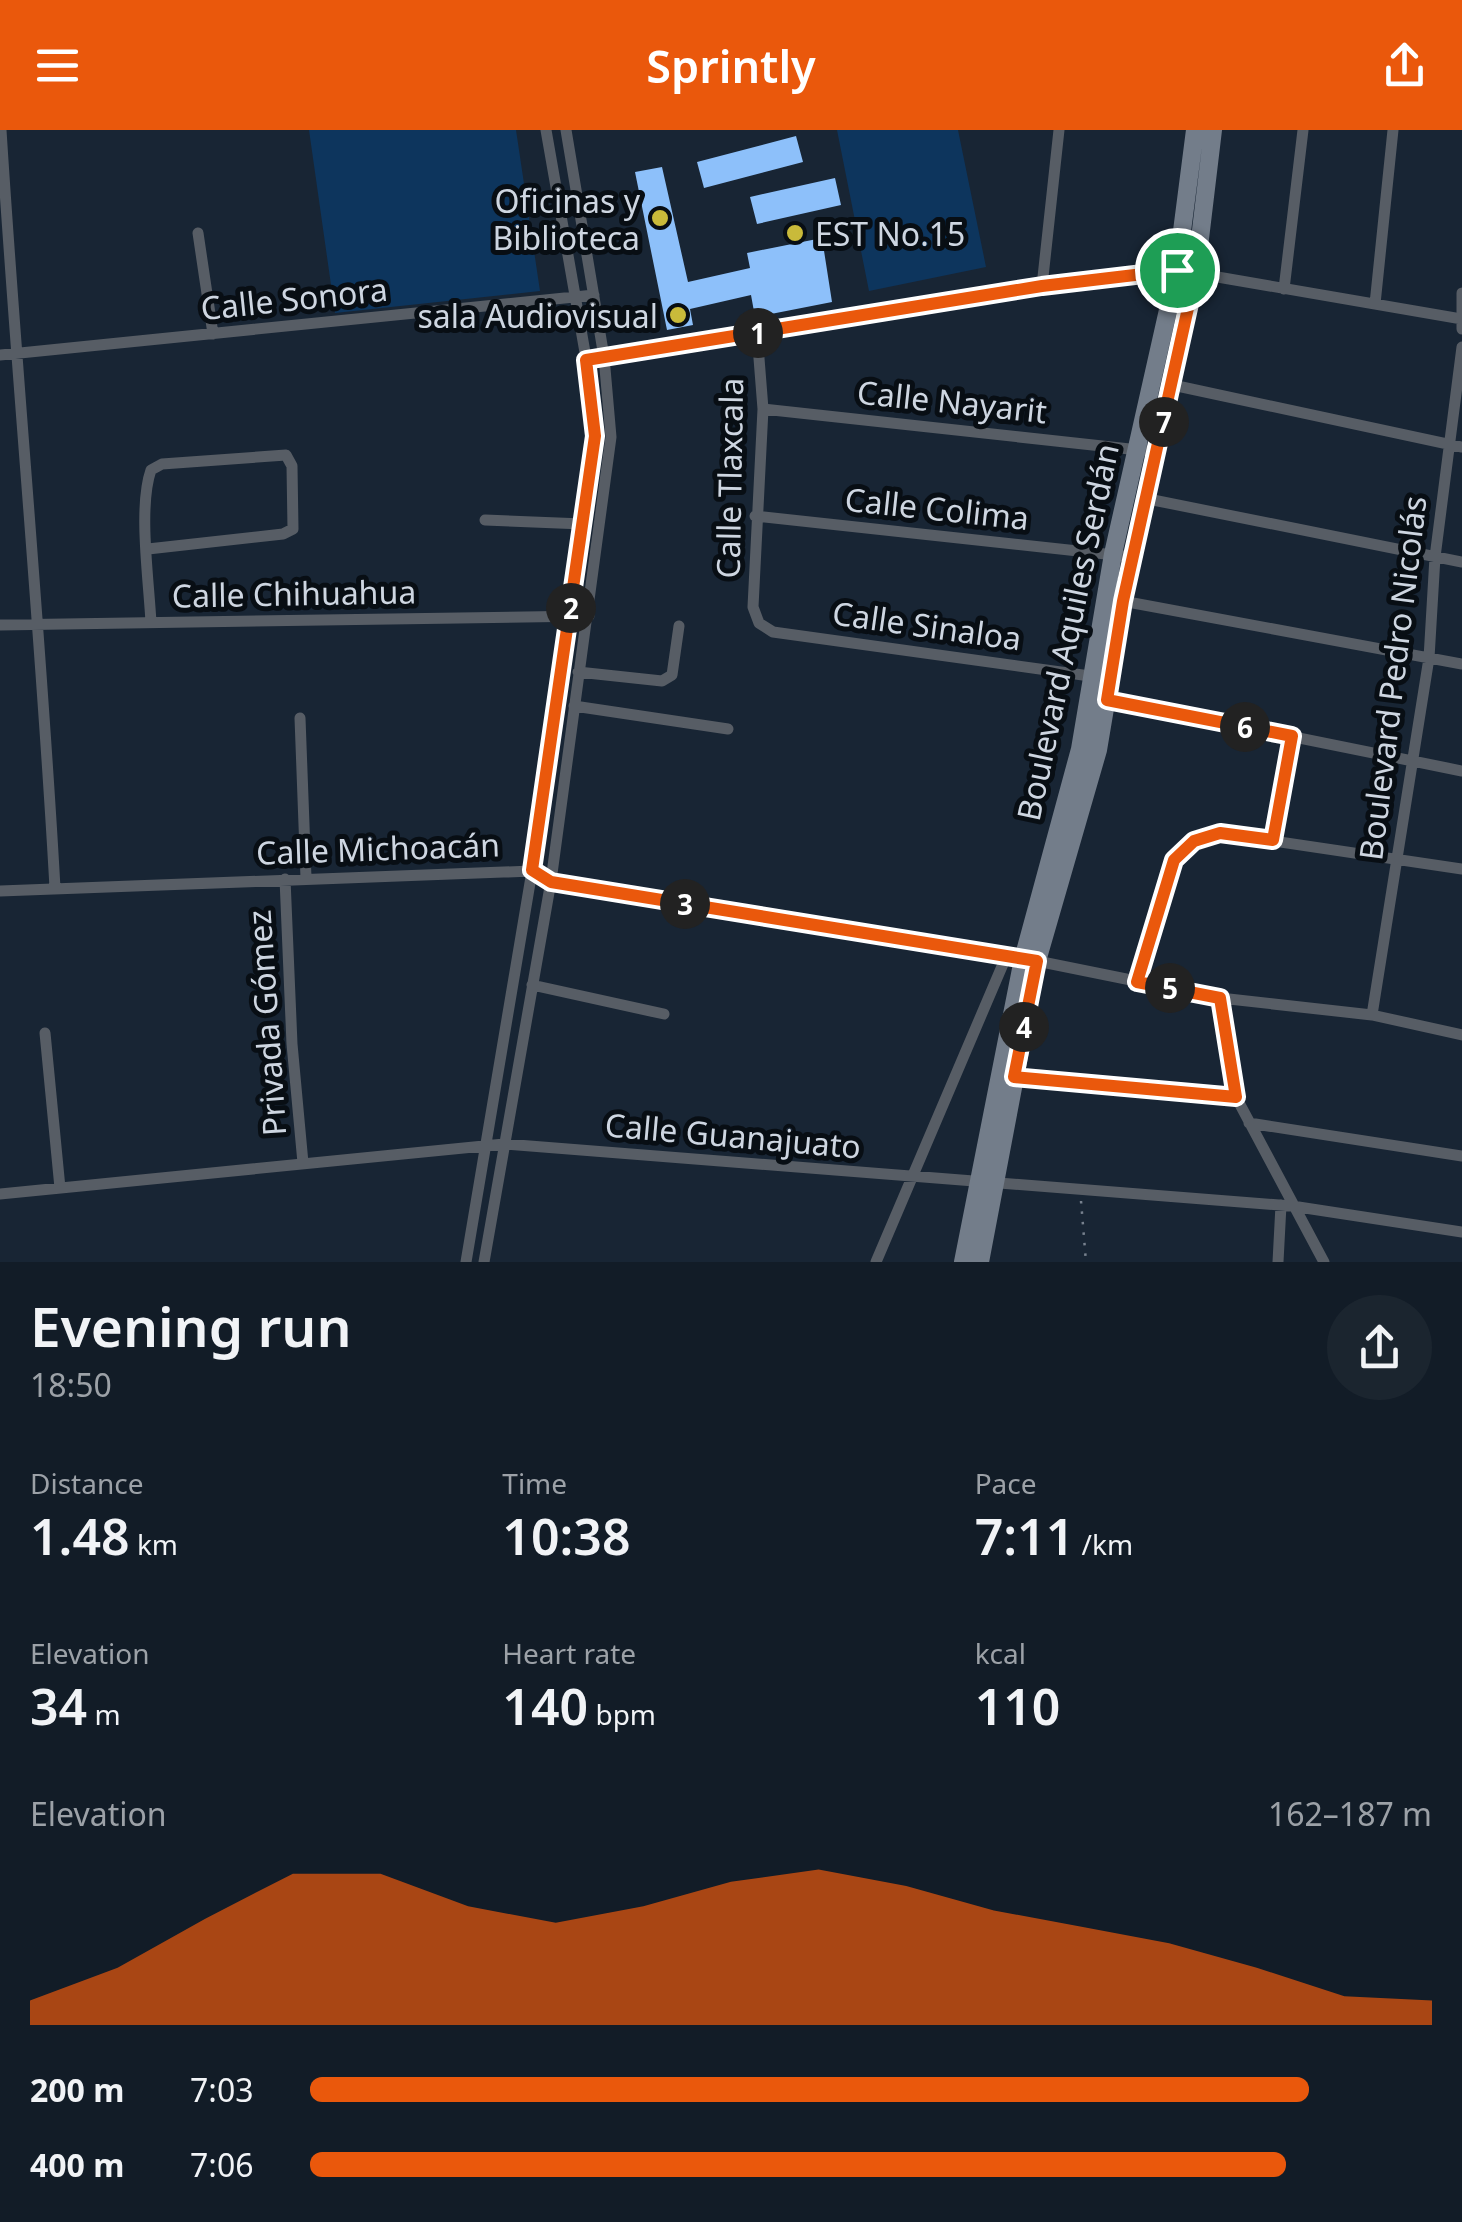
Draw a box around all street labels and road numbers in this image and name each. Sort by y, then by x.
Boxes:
street label: Calle Sonora [198,267,390,329]
street label: Calle Nayarit [855,370,1049,432]
street label: Calle Tlaxcala [706,377,752,579]
street label: Boulevard Aquiles Serdán [1006,440,1128,824]
street label: Calle Colima [843,477,1031,539]
street label: Boulevard Pedro Nicolás [1348,493,1436,863]
street label: Calle Chihuahua [171,569,417,617]
street label: Calle Sinaloa [830,590,1024,660]
street label: Calle Michoacán [255,822,501,874]
street label: Privada Gómez [237,909,295,1137]
street label: Calle Guanajuato [603,1102,863,1168]

